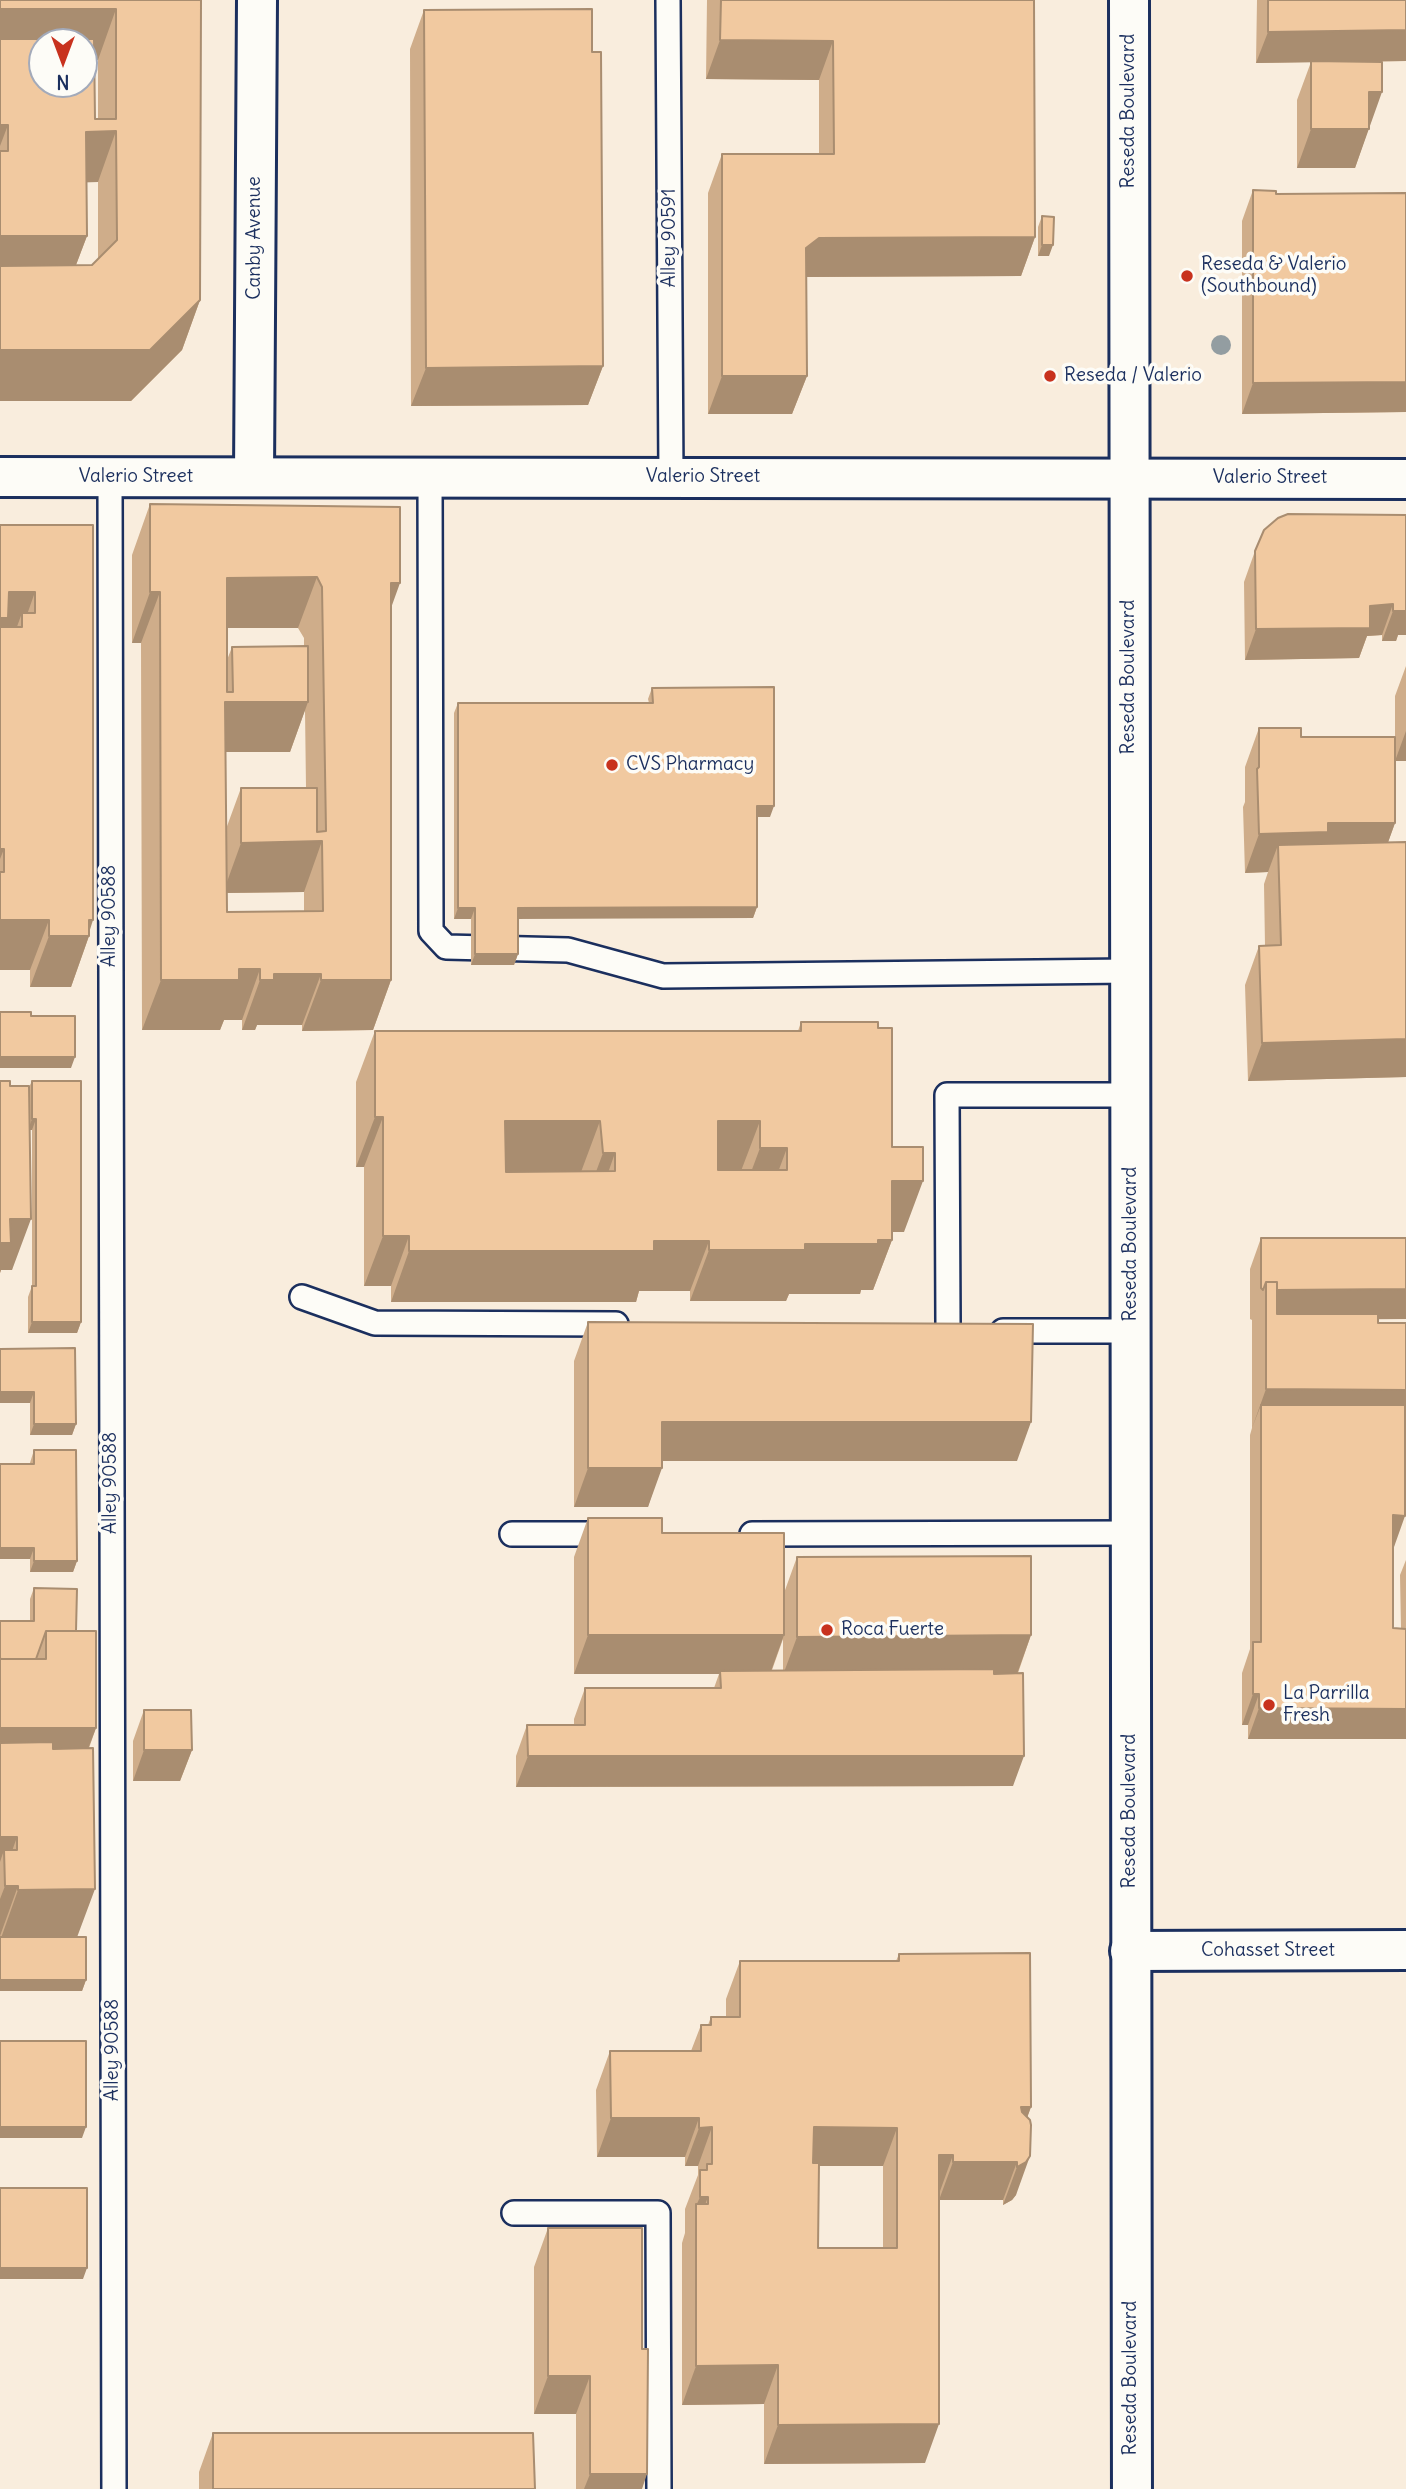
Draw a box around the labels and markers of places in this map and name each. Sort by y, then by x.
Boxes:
place label: Reseda & Valerio (Southbound) [1201,254,1347,298]
marker: Reseda & Valerio (Southbound) [1179,268,1195,284]
place label: Reseda / Valerio [1064,365,1202,387]
marker: Reseda / Valerio [1042,368,1058,384]
place label: CVS Pharmacy [626,754,754,776]
marker: CVS Pharmacy [604,757,620,773]
place label: Roca Fuerte [841,1619,944,1641]
marker: Roca Fuerte [819,1622,835,1638]
place label: La Parrilla Fresh [1283,1683,1370,1727]
marker: La Parrilla Fresh [1261,1697,1277,1713]

